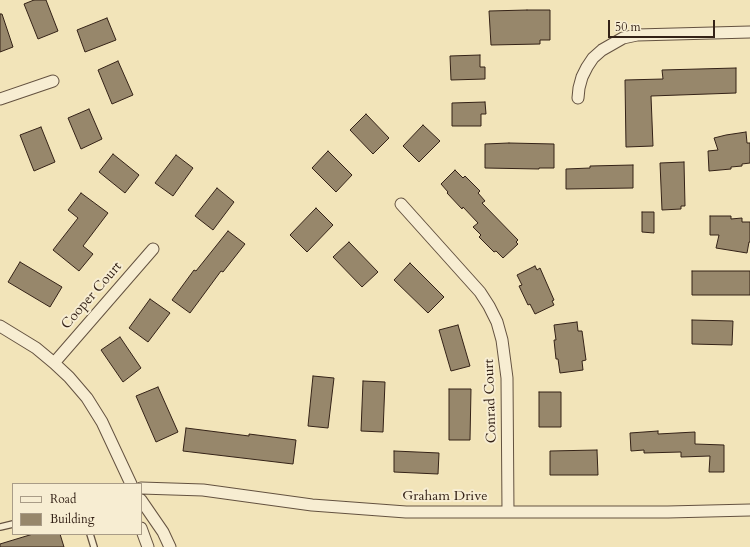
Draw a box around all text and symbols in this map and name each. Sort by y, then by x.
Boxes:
scale bar [610,12,717,38]
text: 50 m [615,19,641,35]
street label: Cooper Court [58,259,126,333]
street label: Conrad Court [481,359,501,443]
legend [12,483,142,535]
street label: Graham Drive [402,489,488,505]
text: Road [50,491,76,507]
text: Building [50,511,94,527]

